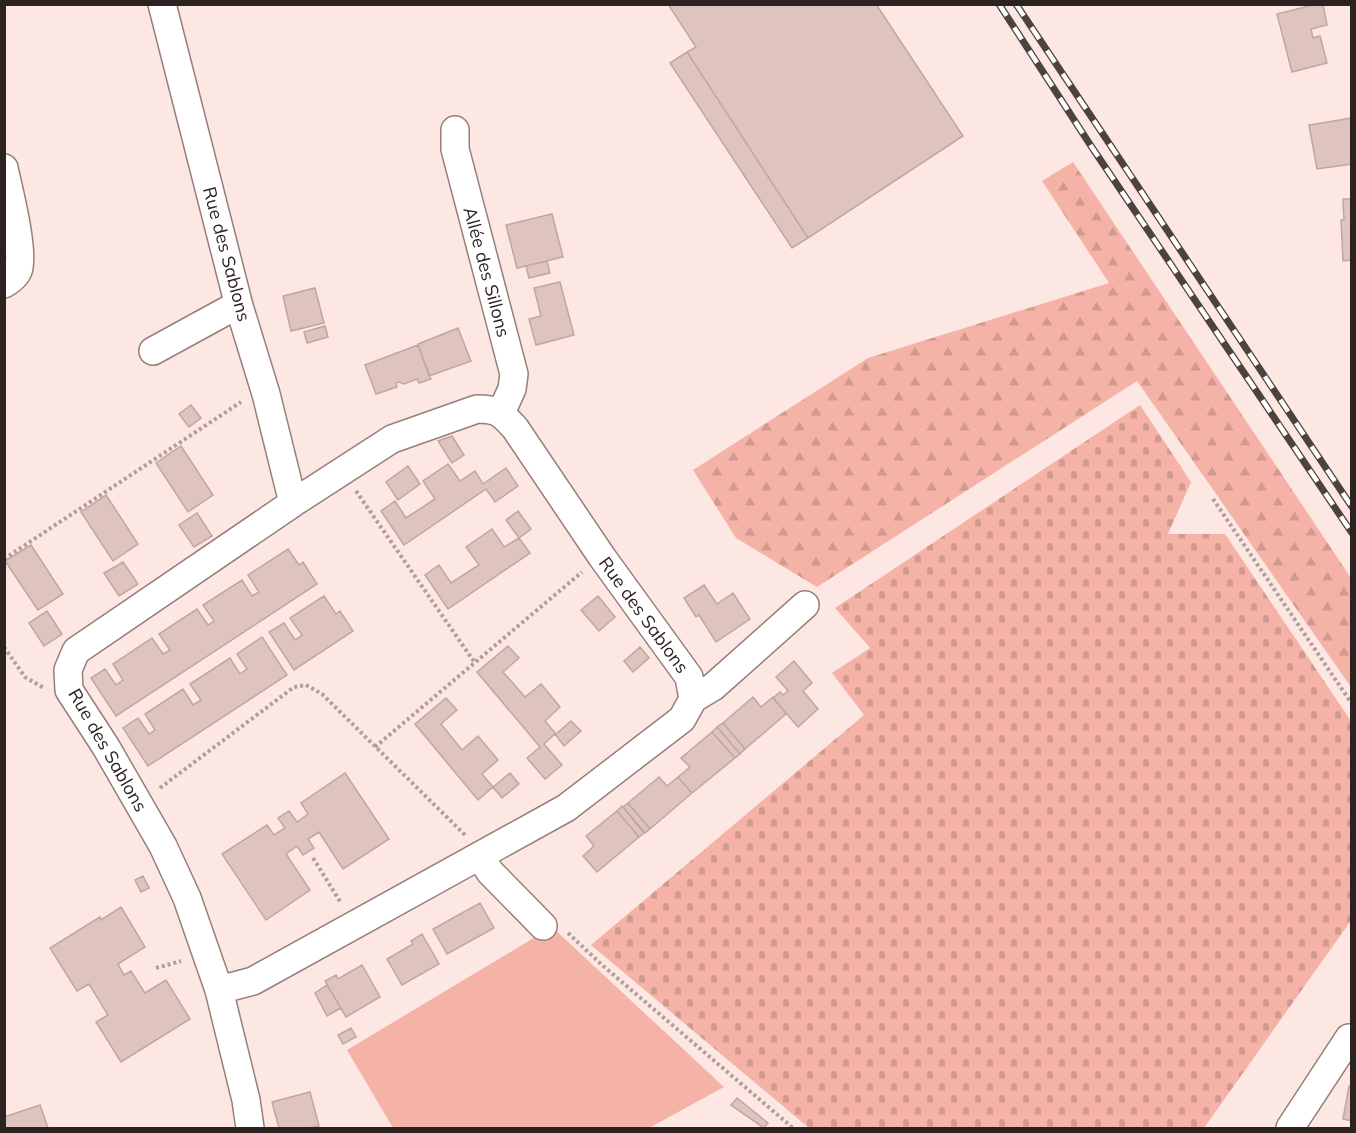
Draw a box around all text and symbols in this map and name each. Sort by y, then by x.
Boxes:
street label: Rue des Sablons [198,184,256,324]
street label: Allée des Sillons [459,204,515,340]
street label: Rue des Sablons [594,552,694,678]
street label: Rue des Sablons [63,684,153,816]

